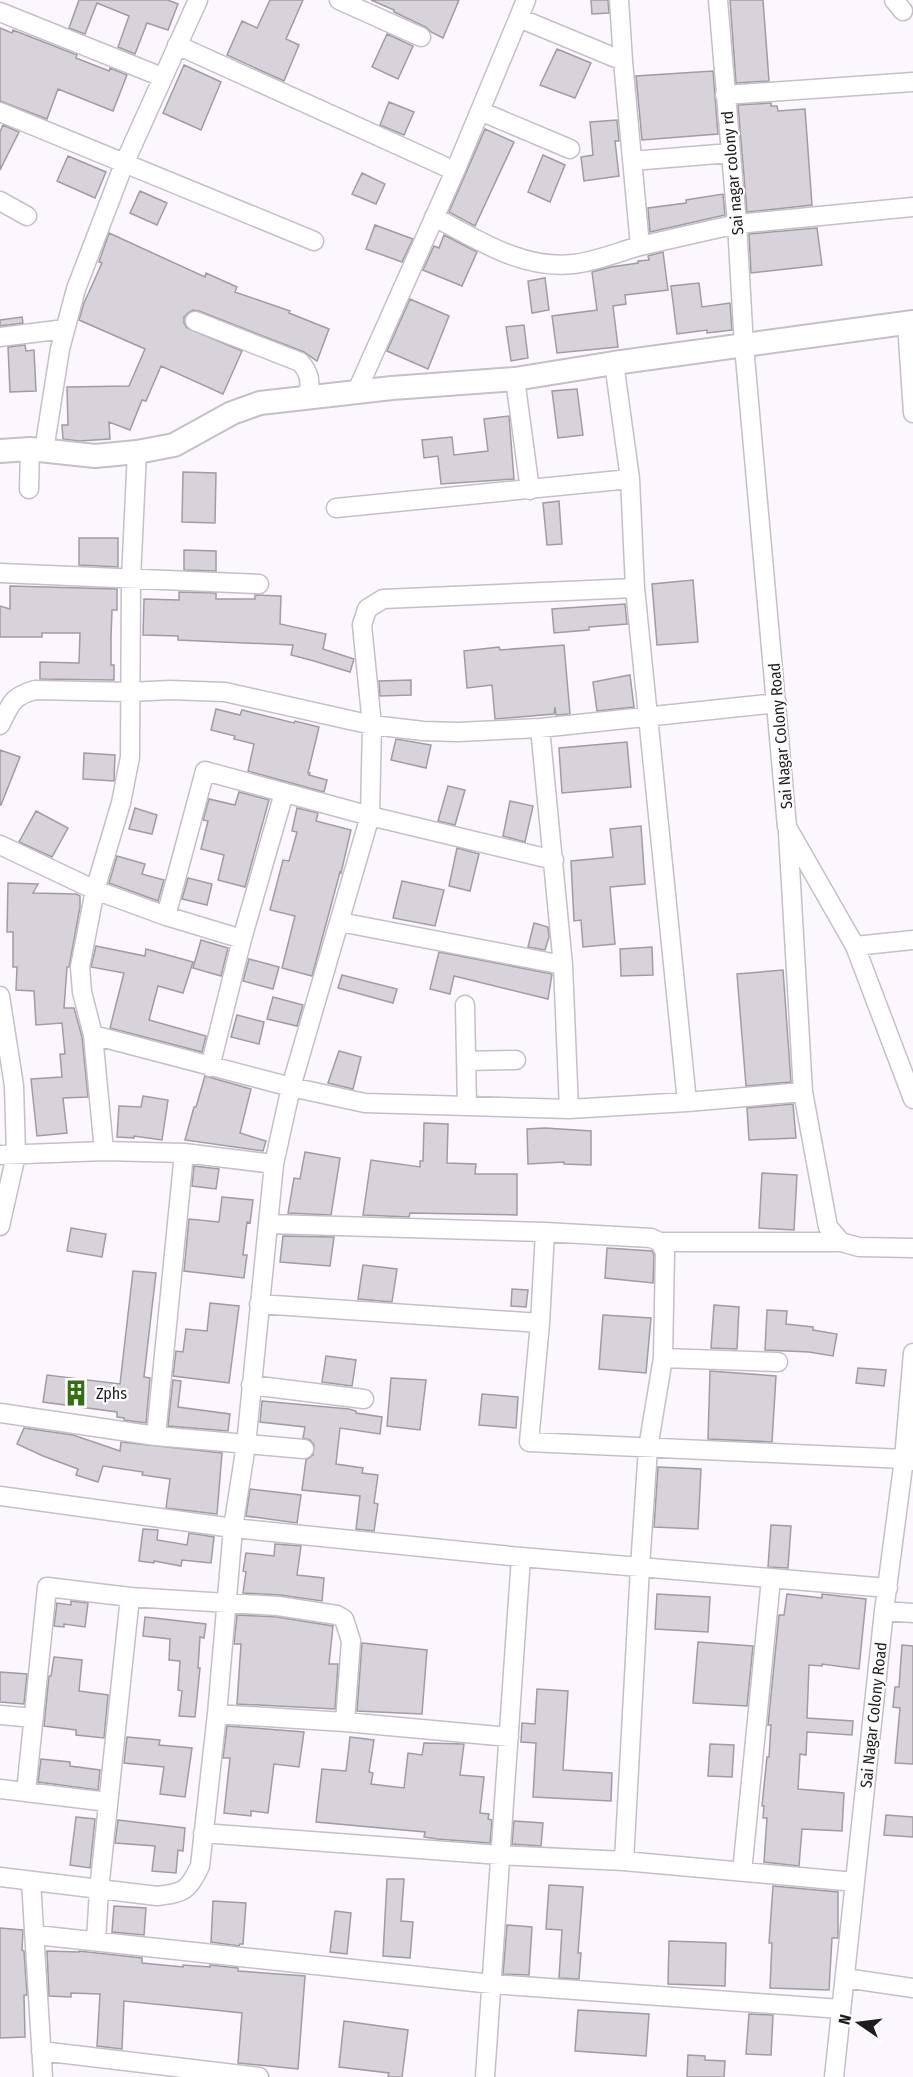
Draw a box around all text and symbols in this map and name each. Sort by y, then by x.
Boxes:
street label: Sai nagar colony rd [718,110,747,236]
street label: Sai Nagar Colony Road [765,662,796,810]
building icon: Zphs [61,1378,91,1408]
place label: Zphs [96,1384,127,1403]
street label: Sai Nagar Colony Road [856,1641,891,1789]
north arrow [829,1993,889,2053]
text: N [835,2013,855,2026]

